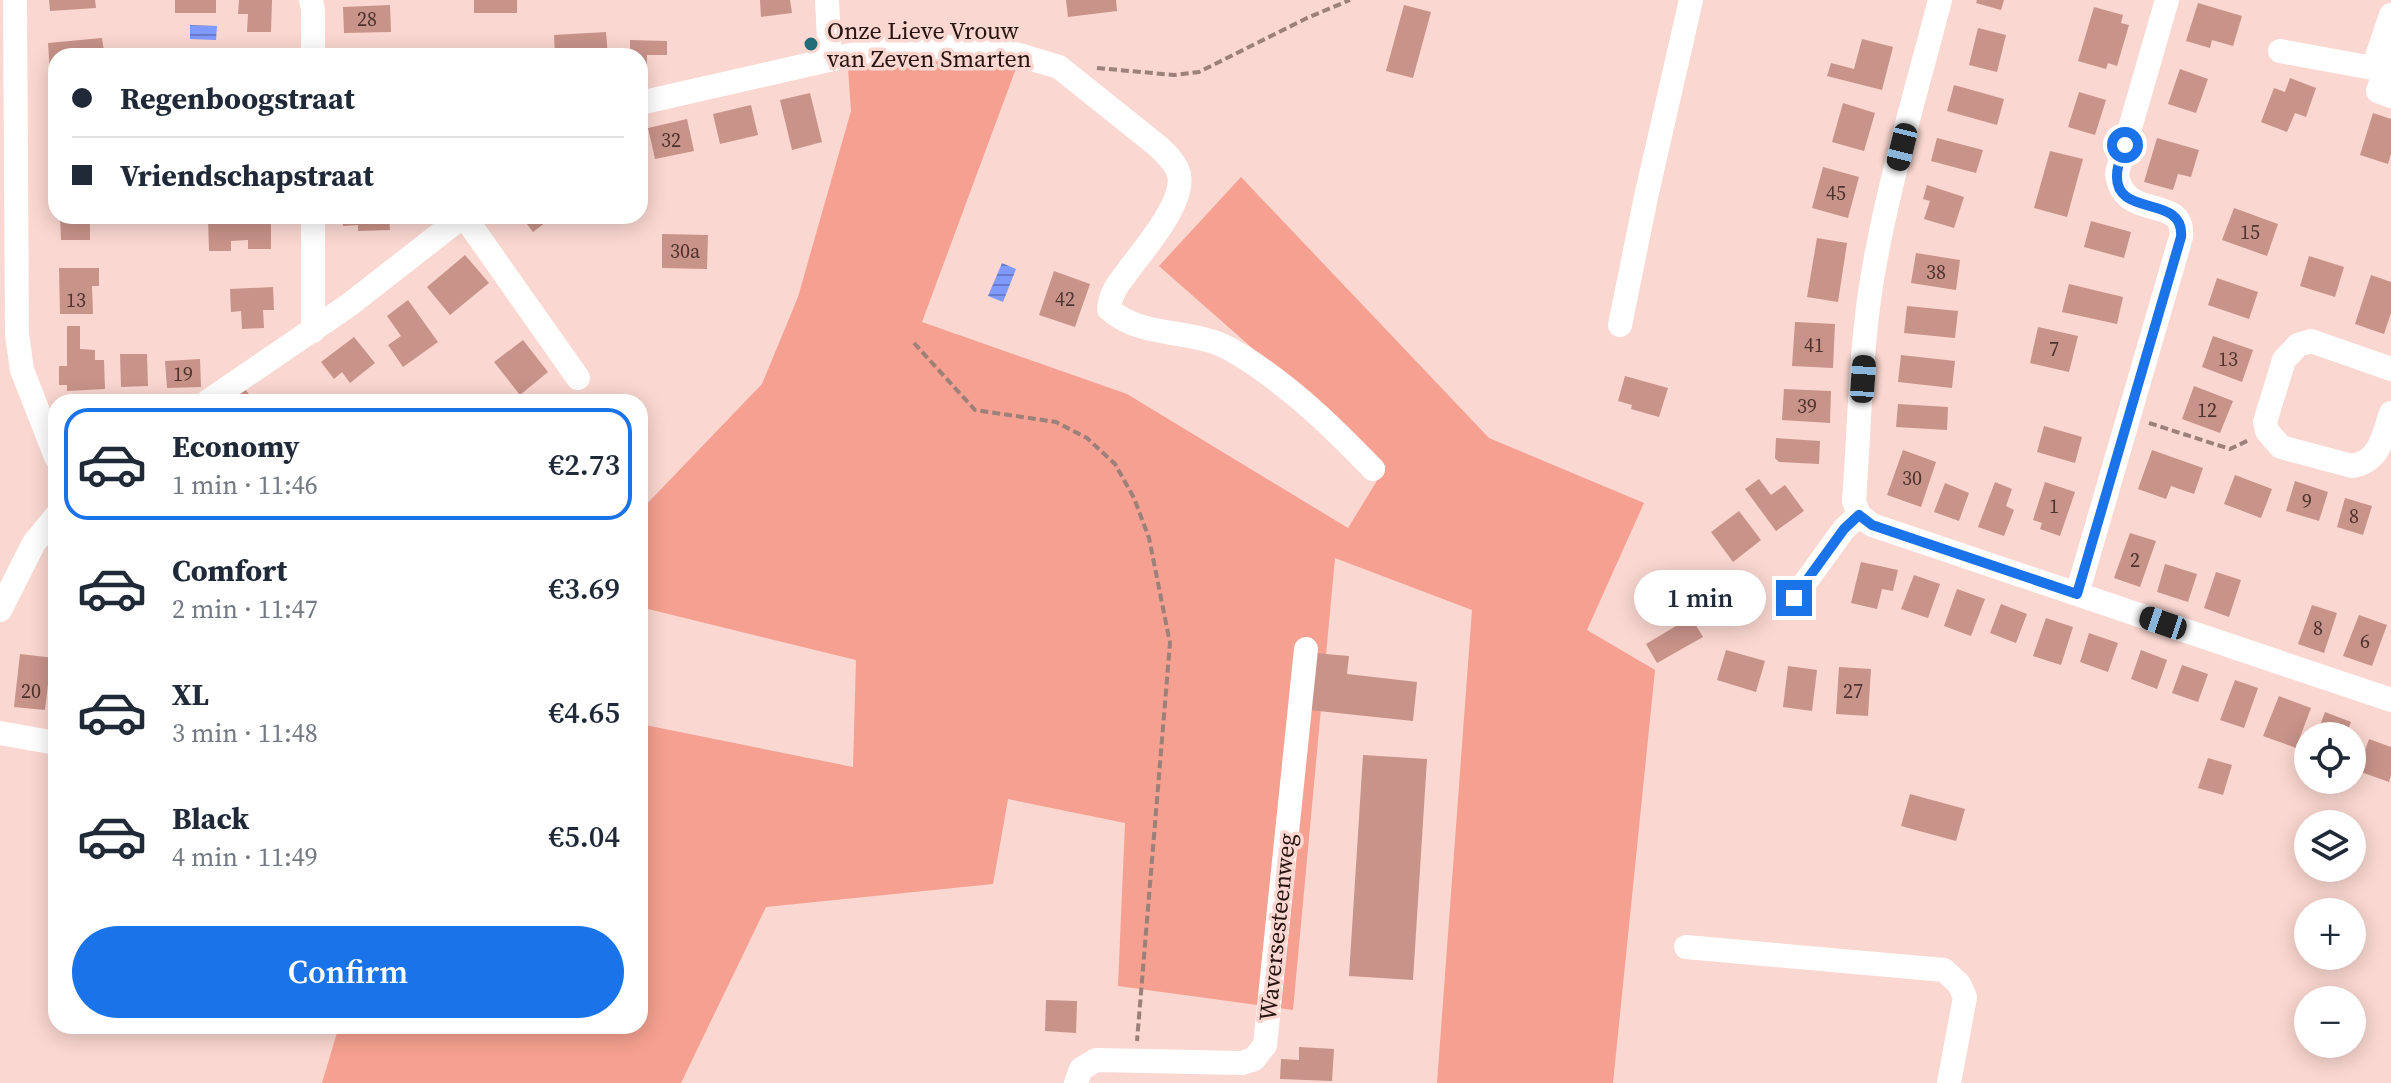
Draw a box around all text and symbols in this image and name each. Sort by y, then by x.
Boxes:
house number: 28 [357,5,377,33]
place label: Onze Lieve Vrouw van Zeven Smarten [827,14,1031,75]
marker: Onze Lieve Vrouw van Zeven Smarten [802,35,820,53]
text: Regenboogstraat [120,78,355,119]
car [1885,121,1919,173]
house number: 32 [661,126,681,154]
route start [2107,127,2143,163]
text: Vriendschapstraat [120,155,374,196]
house number: 45 [1826,179,1846,207]
house number: 15 [2240,218,2260,246]
house number: 30a [670,237,701,265]
house number: 38 [1926,258,1946,286]
house number: 42 [1055,285,1075,313]
house number: 13 [66,286,86,314]
house number: 41 [1804,331,1824,359]
house number: 7 [2049,335,2059,363]
house number: 13 [2218,345,2238,373]
car [1849,354,1877,404]
house number: 19 [173,360,193,388]
house number: 39 [1797,392,1817,420]
house number: 12 [2197,396,2217,424]
text: Economy [172,426,300,467]
icon: car [76,428,148,500]
text: €2.73 [549,444,620,485]
house number: 30 [1902,464,1922,492]
text: 1 min · 11:46 [172,467,318,503]
house number: 9 [2302,487,2312,515]
house number: 1 [2049,492,2059,520]
house number: 8 [2349,502,2359,530]
house number: 2 [2130,546,2140,574]
text: Comfort [172,550,287,591]
icon: car [76,552,148,624]
text: €3.69 [549,568,620,609]
callout: 1 min [1634,570,1766,626]
text: 1 min [1667,580,1733,616]
route end [1776,580,1812,616]
text: 2 min · 11:47 [172,591,318,627]
car [2136,604,2190,642]
house number: 8 [2313,614,2323,642]
house number: 6 [2360,627,2370,655]
text: XL [172,674,209,715]
icon: car [76,676,148,748]
house number: 20 [21,677,41,705]
house number: 27 [1843,677,1863,705]
text: €4.65 [549,692,620,733]
text: 3 min · 11:48 [172,715,318,751]
map controls [2294,722,2366,1058]
button: locate [2294,722,2366,794]
text: Black [172,798,249,839]
icon: car [76,800,148,872]
button: layers [2294,810,2366,882]
text: €5.04 [549,816,620,857]
street label: Waversesteenweg [1251,831,1303,1023]
text: 4 min · 11:49 [172,839,318,875]
button: + [2294,898,2366,970]
button: Confirm [72,926,624,1018]
button: − [2294,986,2366,1058]

